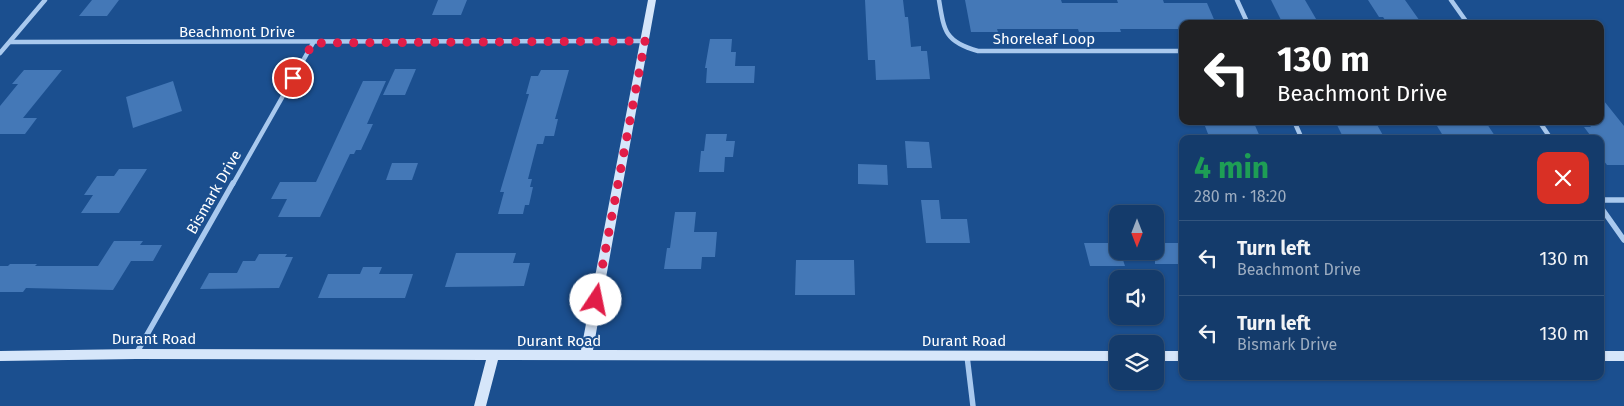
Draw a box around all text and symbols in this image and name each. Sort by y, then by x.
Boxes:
street label: Beachmont Drive [179,23,295,41]
street label: Shoreleaf Loop [993,30,1095,48]
text: 130 m [1277,38,1370,80]
icon: left [1194,40,1259,105]
pin [272,57,314,99]
icon: arrive [279,64,307,92]
text: Beachmont Drive [1277,80,1447,107]
street label: Bismark Drive [183,147,245,237]
text: 4 min [1194,150,1269,186]
button: close [1537,152,1589,204]
text: 280 m · 18:20 [1194,187,1286,206]
north arrow [1109,205,1164,260]
map controls [1109,205,1164,390]
text: Turn left [1237,237,1311,260]
icon: left [1194,244,1222,272]
text: 130 m [1539,247,1589,270]
text: Beachmont Drive [1237,260,1361,279]
button: sound [1109,270,1164,325]
position arrow [569,273,621,325]
text: Turn left [1237,312,1311,335]
icon: left [1194,319,1222,347]
text: 130 m [1539,322,1589,345]
street label: Durant Road [112,330,196,348]
street label: Durant Road [517,332,601,350]
street label: Durant Road [922,332,1006,350]
button: layers [1109,335,1164,390]
text: Bismark Drive [1237,335,1337,354]

